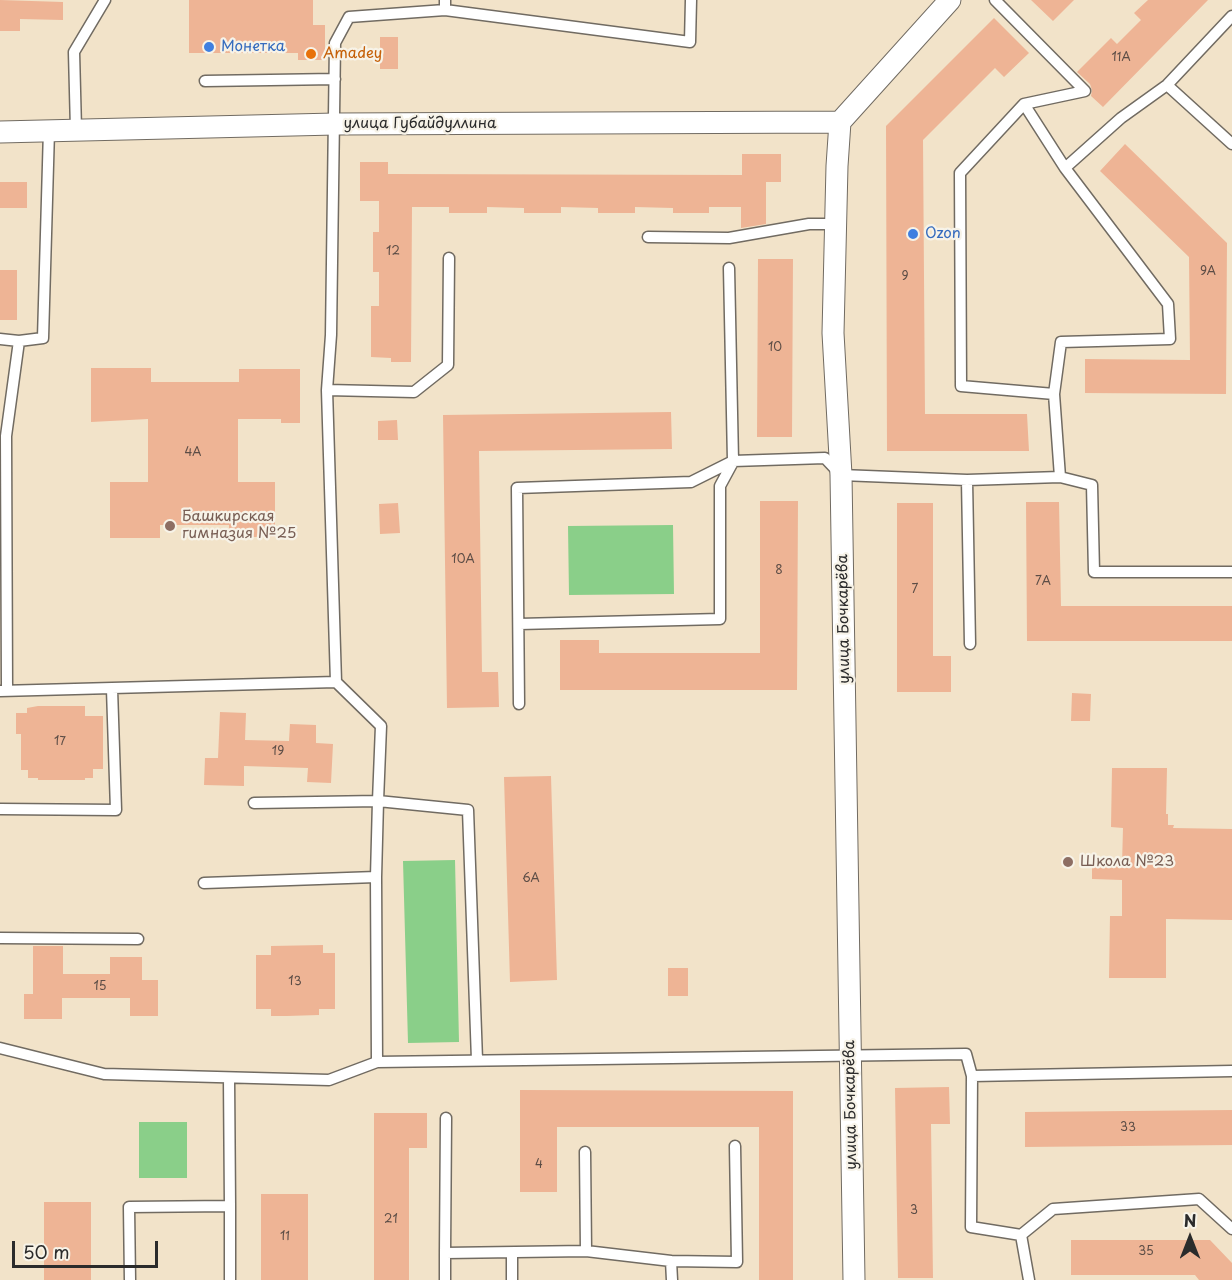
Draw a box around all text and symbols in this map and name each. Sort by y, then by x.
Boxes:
place label: Монетка [221,38,285,56]
marker: Монетка [202,40,216,54]
place label: Amadey [323,45,382,63]
marker: Amadey [304,47,318,61]
house number: 11А [1111,51,1131,65]
street label: улица Губайдуллина [344,115,496,133]
place label: Ozon [925,225,961,243]
marker: Ozon [906,227,920,241]
house number: 12 [386,245,400,259]
house number: 9А [1200,265,1216,279]
house number: 9 [901,270,909,284]
house number: 10 [768,341,782,355]
house number: 4А [184,446,202,460]
place label: Башкирская гимназия №25 [182,508,296,543]
marker: Башкирская гимназия №25 [163,519,177,533]
house number: 10А [451,553,475,567]
street label: улица Бочкарёва [834,554,854,684]
house number: 8 [775,564,783,578]
house number: 7А [1035,575,1051,589]
house number: 7 [912,583,918,597]
house number: 17 [54,735,66,749]
house number: 19 [272,745,284,759]
place label: Школа №23 [1080,853,1174,871]
marker: Школа №23 [1061,855,1075,869]
house number: 6А [522,872,540,886]
house number: 13 [288,975,302,989]
house number: 15 [93,980,107,994]
street label: улица Бочкарёва [841,1040,861,1170]
house number: 33 [1120,1121,1136,1135]
house number: 4 [535,1158,543,1172]
house number: 3 [910,1204,918,1218]
north arrow [1160,1208,1220,1268]
text: N [1184,1208,1196,1232]
house number: 21 [384,1213,398,1227]
scale bar [15,1229,160,1267]
house number: 11 [280,1230,290,1244]
text: 50 m [23,1238,70,1265]
house number: 35 [1138,1245,1154,1259]

